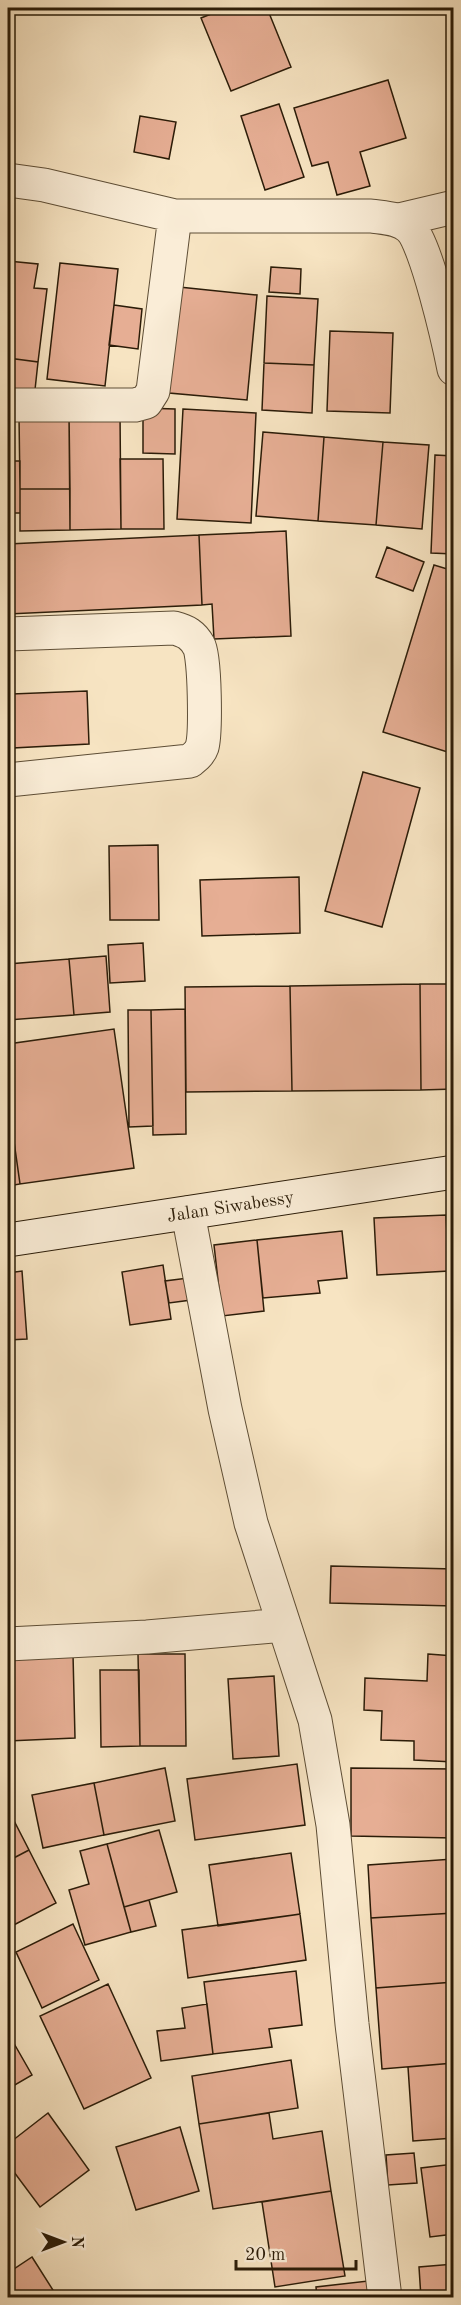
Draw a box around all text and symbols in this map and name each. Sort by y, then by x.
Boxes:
street label: Jalan Siwabessy [166,1188,296,1226]
north arrow [33,2212,93,2272]
scale bar [236,2233,356,2271]
text: N [68,2236,84,2249]
text: 20 m [245,2246,285,2264]

